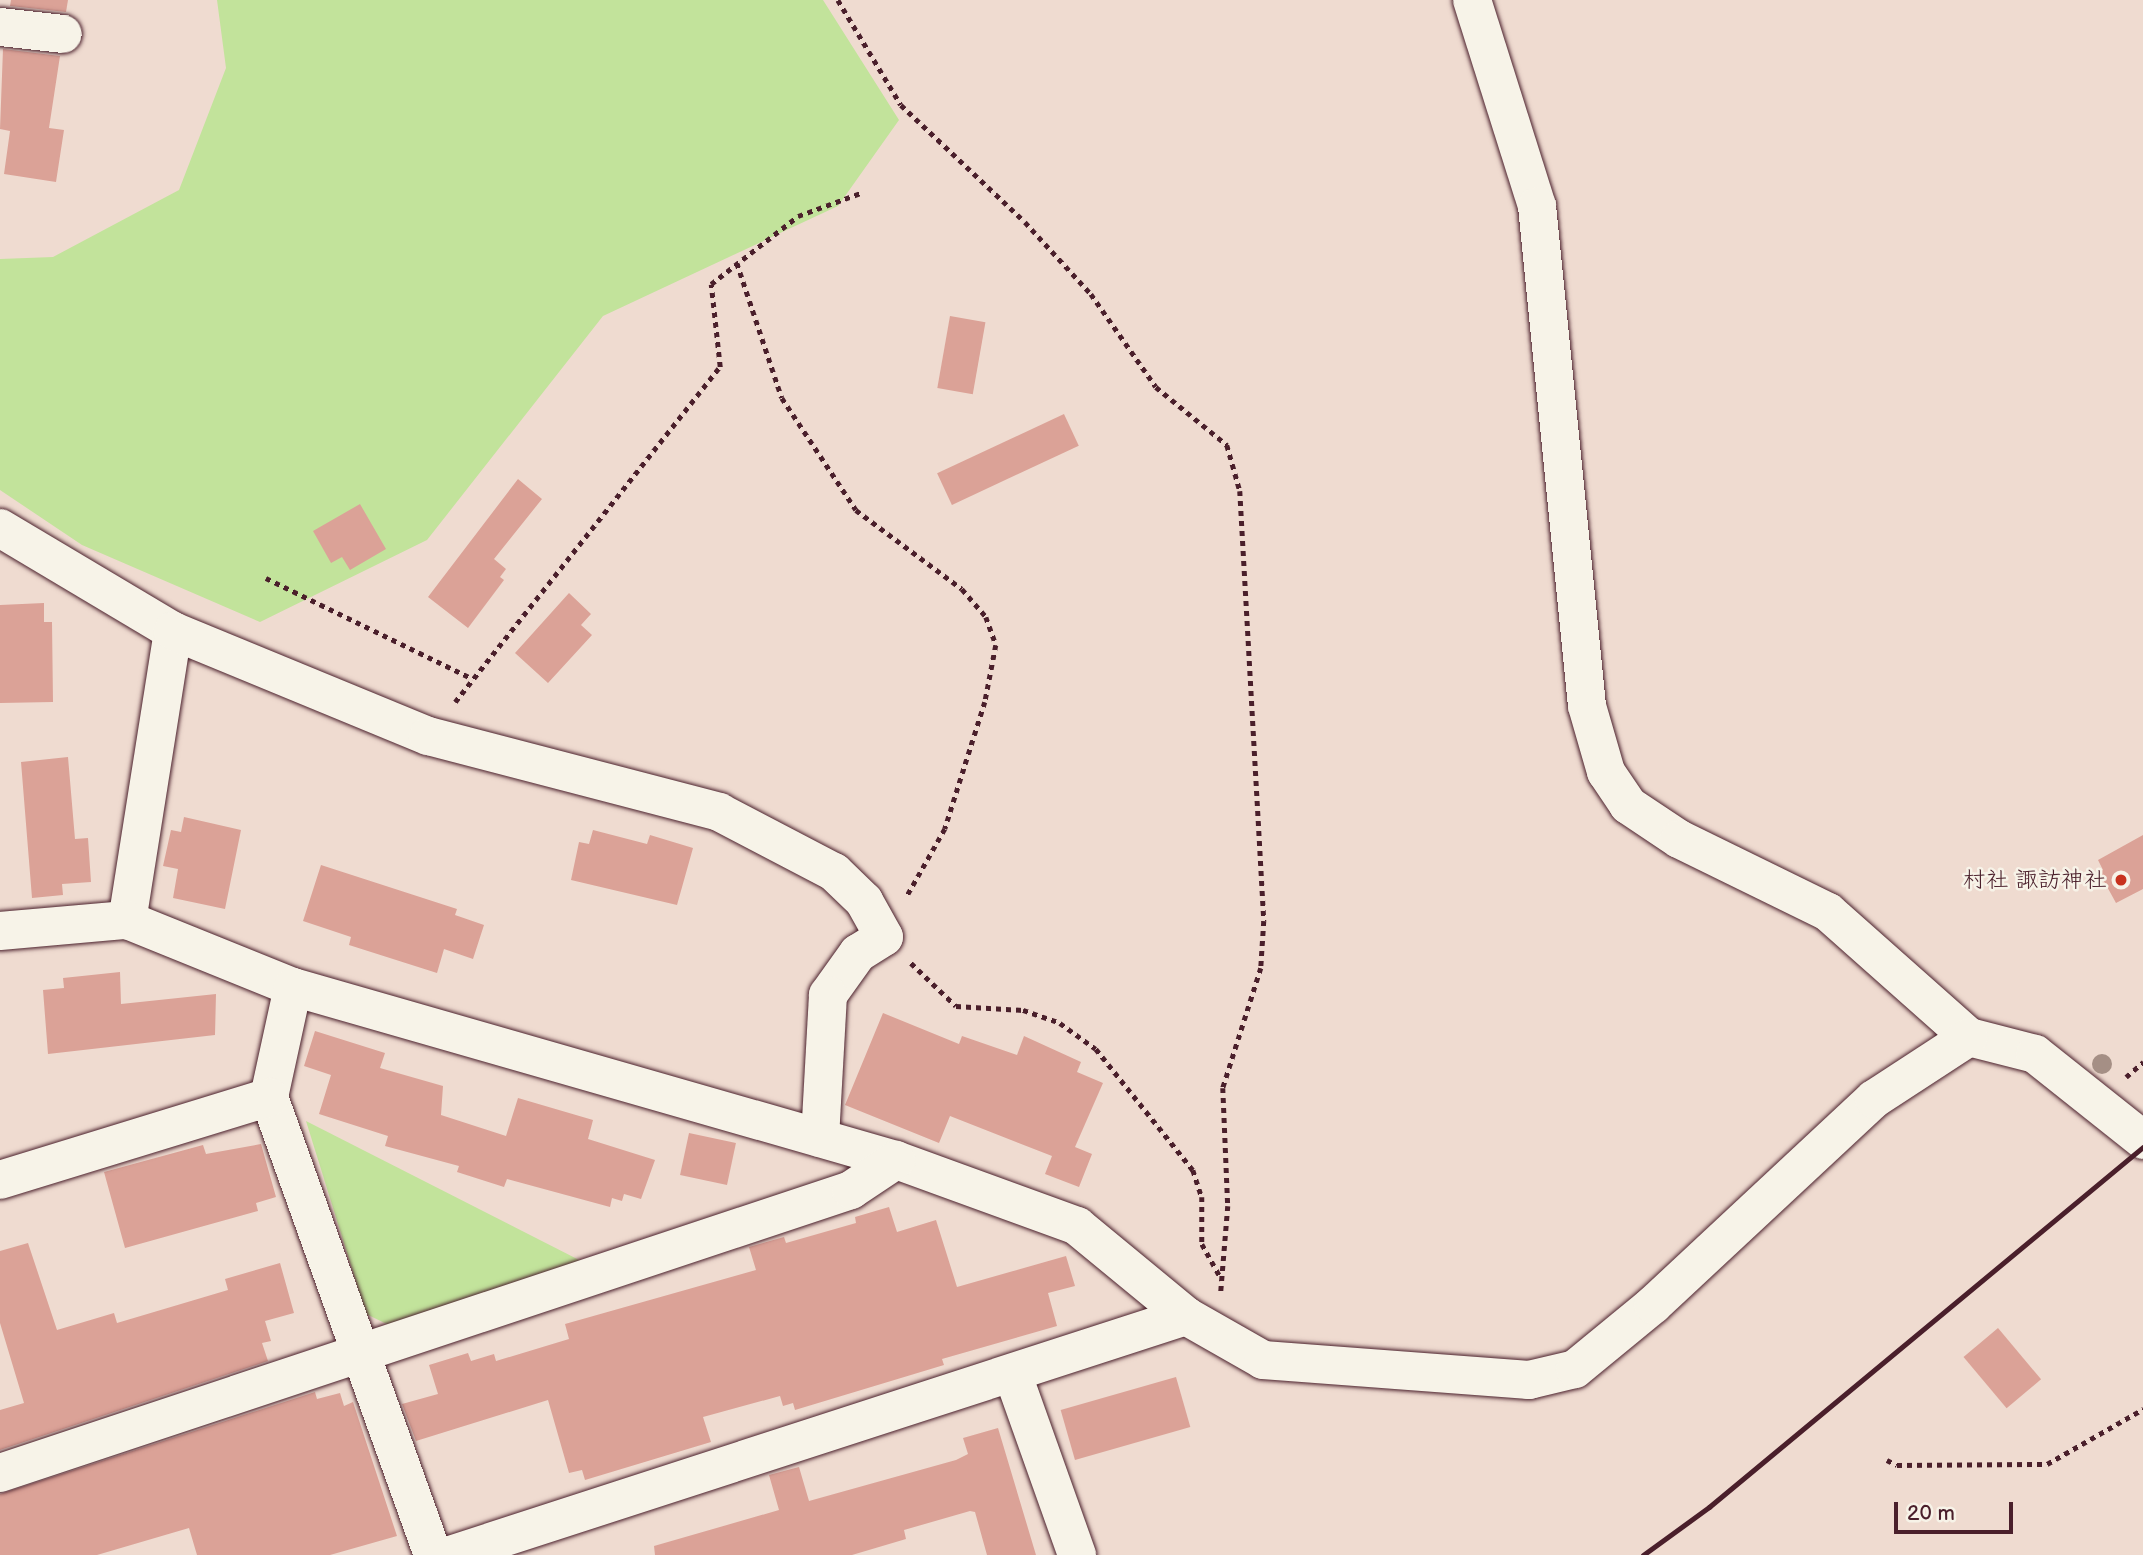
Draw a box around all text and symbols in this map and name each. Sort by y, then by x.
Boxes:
place label: 村社 諏訪神社 [1963,866,2107,894]
marker: 村社 諏訪神社 [2113,872,2129,888]
scale bar [1898,1488,2017,1532]
text: 20 m [1907,1501,1955,1526]

